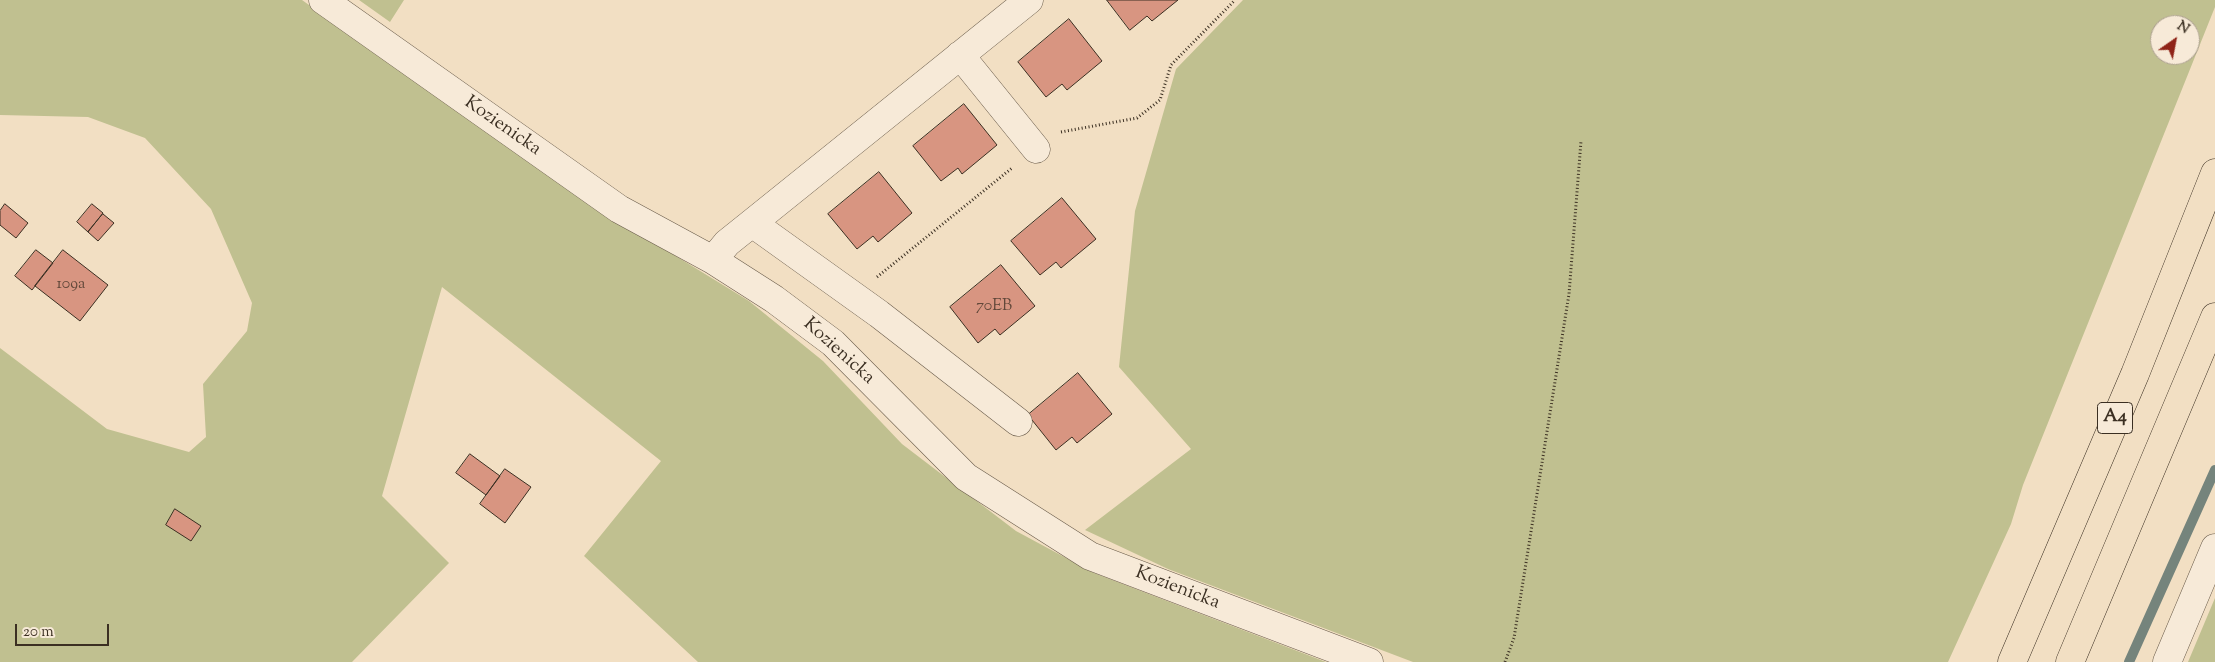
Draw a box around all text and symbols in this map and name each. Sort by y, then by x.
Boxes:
north arrow [2150,15,2200,65]
text: N [2172,17,2193,40]
street label: Kozienicka [459,92,545,162]
house number: 109a [57,275,85,295]
house number: 70EB [976,297,1012,317]
street label: Kozienicka [797,314,879,390]
road number: A4 [2098,402,2132,433]
street label: Kozienicka [1131,562,1223,616]
scale bar [18,614,111,646]
text: 20 m [23,622,54,643]

